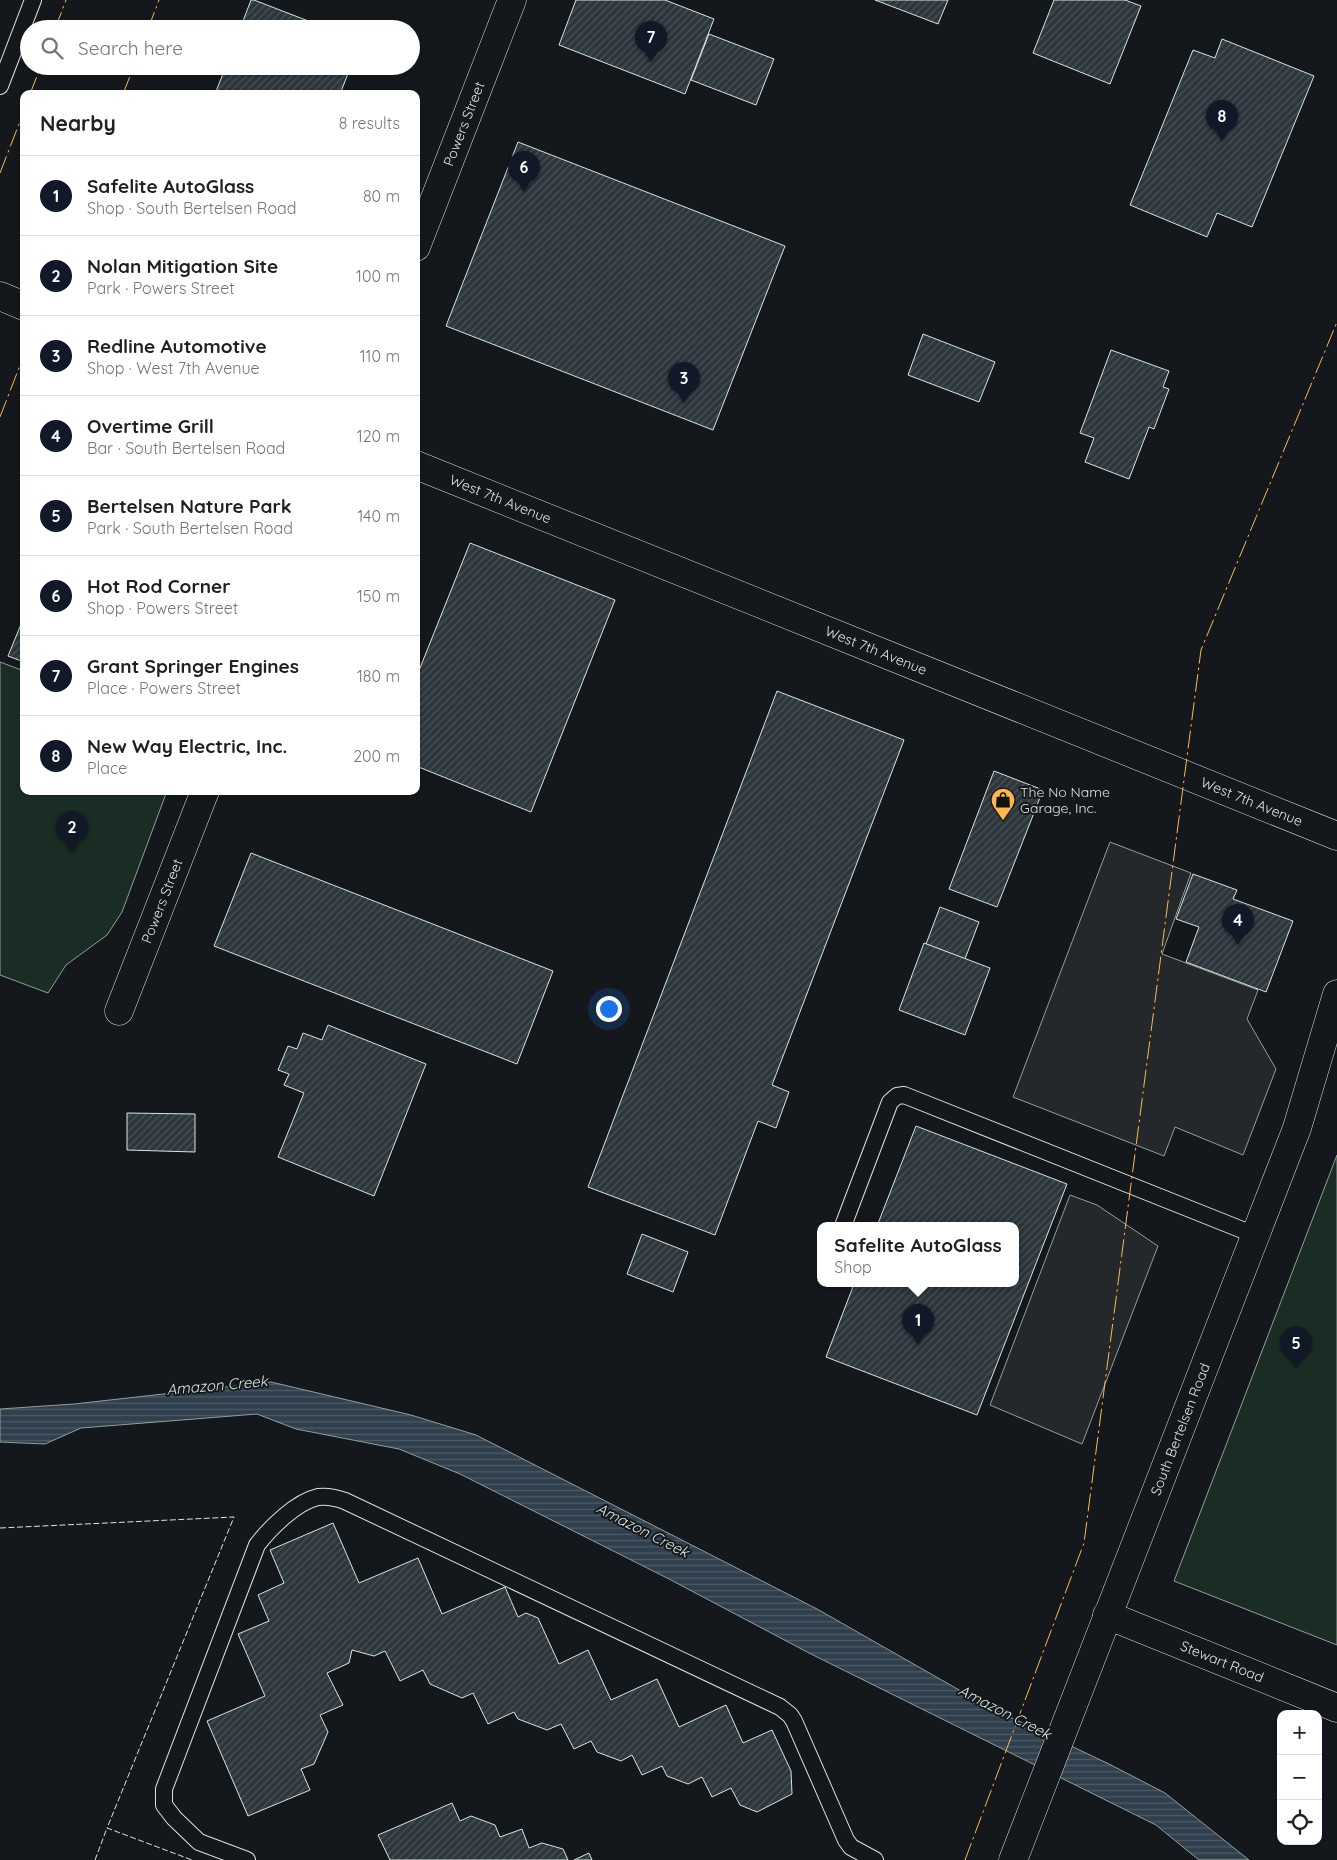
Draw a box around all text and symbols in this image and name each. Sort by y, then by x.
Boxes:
search box [20,20,420,75]
pin: 7 [635,21,667,62]
icon: search [38,34,66,62]
text: Search here [78,36,183,60]
street label: Powers Street [439,79,488,169]
pin: 8 [1206,100,1238,141]
text: Nearby [40,110,116,136]
text: 8 results [339,113,400,133]
pin: 6 [508,151,540,192]
text: Safelite AutoGlass [87,174,254,198]
text: 1 [53,186,59,206]
text: 80 m [363,186,400,206]
text: Shop · South Bertelsen Road [87,198,296,218]
text: Nolan Mitigation Site [87,254,278,278]
text: 2 [51,266,61,286]
text: 100 m [356,266,400,286]
text: Park · Powers Street [87,278,235,298]
text: Redline Automotive [87,334,267,358]
text: 3 [52,346,60,366]
text: 110 m [360,346,400,366]
text: Shop · West 7th Avenue [87,358,260,378]
pin: 3 [668,362,700,403]
text: Overtime Grill [87,414,214,438]
text: 4 [51,426,61,446]
text: 120 m [357,426,400,446]
text: Bar · South Bertelsen Road [87,438,285,458]
street label: West 7th Avenue [447,470,554,528]
text: Bertelsen Nature Park [87,494,291,518]
text: 5 [51,506,61,526]
text: 140 m [357,506,400,526]
text: Park · South Bertelsen Road [87,518,293,538]
text: Hot Rod Corner [87,574,230,598]
text: 6 [52,586,60,606]
text: 150 m [357,586,400,606]
text: Shop · Powers Street [87,598,238,618]
street label: West 7th Avenue [823,622,930,679]
text: Grant Springer Engines [87,654,299,678]
text: 7 [52,666,60,686]
text: 180 m [357,666,400,686]
text: Place · Powers Street [87,678,241,698]
text: New Way Electric, Inc. [87,734,287,758]
text: 8 [52,746,60,766]
text: 200 m [353,746,400,766]
text: Place [87,758,127,778]
street label: West 7th Avenue [1198,773,1305,830]
place label: The No Name Garage, Inc. [1020,783,1110,817]
shop icon: The No Name Garage, Inc. [990,787,1016,821]
pin: 2 [56,811,88,852]
street label: Powers Street [137,856,187,946]
pin: 4 [1222,904,1254,945]
your location [596,996,622,1022]
popup [817,1222,1019,1287]
text: Safelite AutoGlass [834,1233,1002,1257]
text: Shop [834,1257,872,1277]
pin: 1 [902,1304,934,1345]
pin: 5 [1280,1327,1312,1368]
street label: South Bertelsen Road [1146,1361,1214,1498]
water label: Amazon Creek [166,1371,270,1399]
water label: Amazon Creek [593,1498,694,1562]
street label: Stewart Road [1178,1637,1266,1686]
water label: Amazon Creek [955,1680,1056,1744]
map controls [1277,1710,1322,1845]
button: + [1277,1710,1322,1755]
button: − [1277,1755,1322,1800]
button: locate [1277,1800,1322,1845]

